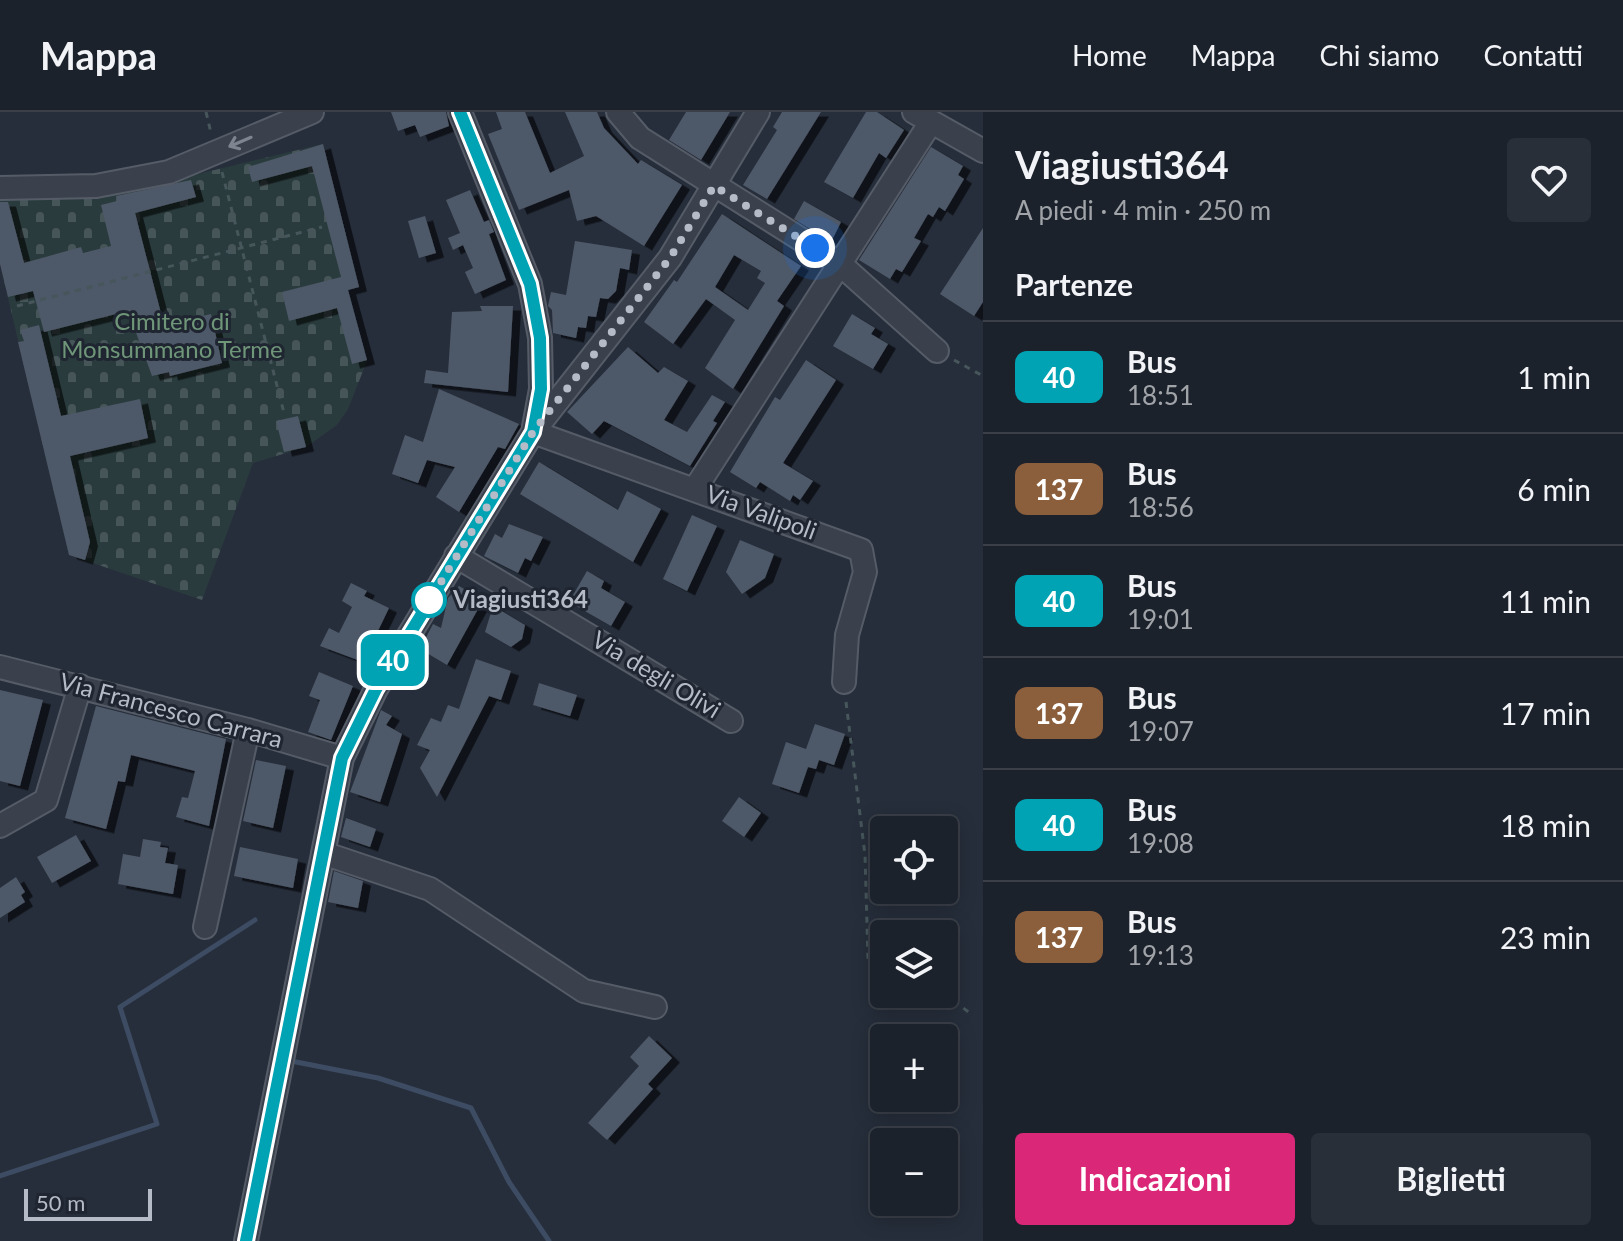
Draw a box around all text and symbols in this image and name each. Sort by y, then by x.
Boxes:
text: Mappa [40,32,157,78]
text: Home [1072,38,1147,72]
text: Mappa [1191,38,1276,72]
text: Chi siamo [1320,38,1439,72]
text: Contatti [1483,38,1583,72]
one-way arrow [229,136,253,150]
button: heart [1507,138,1591,222]
text: Viagiusti364 [1015,141,1229,187]
text: A piedi · 4 min · 250 m [1015,194,1271,226]
your location [795,228,835,268]
text: Partenze [1015,266,1133,302]
park label: Cimitero di Monsummano Terme [61,306,283,363]
text: Bus [1127,343,1177,379]
text: 1 min [1517,359,1591,395]
text: 40 [1043,360,1075,394]
text: 18:51 [1127,379,1194,411]
text: Bus [1127,455,1177,491]
text: 6 min [1517,471,1591,507]
text: 137 [1035,472,1083,506]
street label: Via Valipoli [702,478,821,545]
text: 18:56 [1127,491,1194,523]
text: Bus [1127,567,1177,603]
marker: Viagiusti364 [412,583,446,617]
text: 11 min [1500,583,1591,619]
place label: Viagiusti364 [452,584,588,613]
text: 40 [1043,584,1075,618]
text: 19:01 [1127,603,1194,635]
street label: Via degli Olivi [587,624,726,723]
line badge: 40 [357,634,429,686]
text: 40 [377,643,409,677]
street label: Via Francesco Carrara [57,666,286,753]
text: Bus [1127,679,1177,715]
text: 17 min [1500,695,1591,731]
text: 137 [1035,696,1083,730]
text: 19:07 [1127,715,1194,747]
text: Bus [1127,791,1177,827]
text: 18 min [1500,807,1591,843]
text: 40 [1043,808,1075,842]
map controls [870,816,958,1216]
button: locate [870,816,958,904]
text: 19:08 [1127,827,1194,859]
text: Bus [1127,903,1177,939]
text: 23 min [1500,919,1591,955]
button: layers [870,920,958,1008]
text: 137 [1035,920,1083,954]
text: 19:13 [1127,939,1194,971]
button: + [870,1024,958,1112]
button: − [870,1128,958,1216]
button: Indicazioni [1015,1133,1295,1225]
button: Biglietti [1311,1133,1591,1225]
scale bar [24,1185,152,1221]
text: 50 m [36,1189,85,1216]

